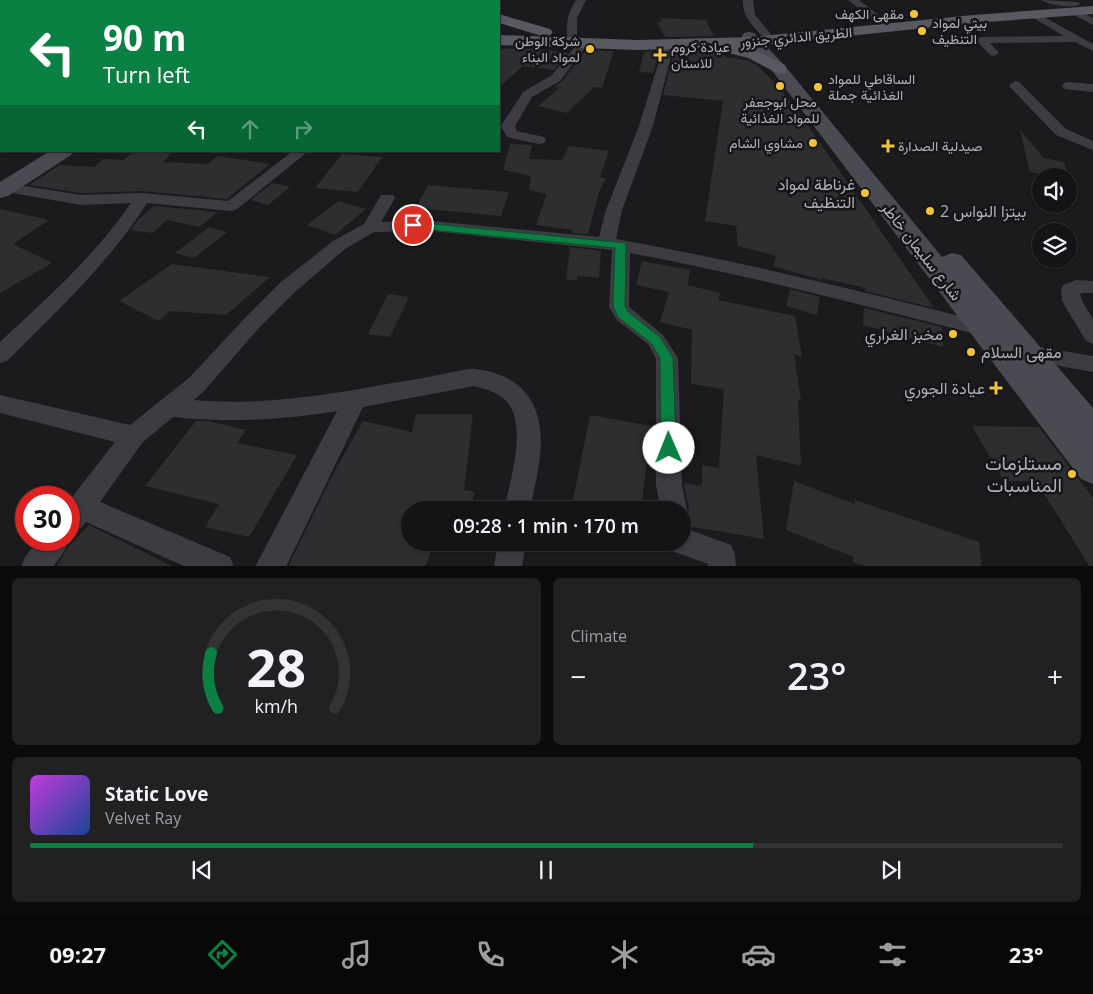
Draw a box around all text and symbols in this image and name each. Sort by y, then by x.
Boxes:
place label: مقهى الكهف [835,4,904,23]
marker: مقهى الكهف [908,8,920,20]
place label: بيتي لمواد التنظيف [932,13,987,48]
text: 90 m [103,14,186,61]
icon: left [20,20,85,85]
street label: الطريق الدائري جنزور [738,22,853,54]
marker: بيتي لمواد التنظيف [916,25,928,37]
place label: شركة الوطن لمواد البناء [515,31,580,66]
place label: عيادة كروم للاسنان [671,37,730,72]
marker: شركة الوطن لمواد البناء [584,43,596,55]
marker: عيادة كروم للاسنان [653,48,667,62]
text: Turn left [103,59,190,89]
place label: الساقاطي للمواد الغذائية جملة [828,69,915,104]
marker: محل ابوجعفر للمواد الغذائية [774,80,786,92]
marker: الساقاطي للمواد الغذائية جملة [812,81,824,93]
place label: محل ابوجعفر للمواد الغذائية [741,92,819,127]
icon: left [183,115,211,143]
icon: ahead [236,115,264,143]
icon: right [289,115,317,143]
place label: مشاوي الشام [729,133,803,155]
place label: صيدلية الصدارة [898,136,983,155]
marker: مشاوي الشام [807,137,819,149]
marker: صيدلية الصدارة [882,140,894,152]
map controls [1032,168,1077,268]
button: sound [1032,168,1077,213]
place label: غرناطة لمواد التنظيف [778,173,855,213]
marker: غرناطة لمواد التنظيف [859,187,871,199]
street label: شارع سليمان خاطر [875,196,968,306]
place label: بيتزا النواس 2 [940,200,1026,222]
pin [392,204,434,246]
marker: بيتزا النواس 2 [924,205,936,217]
icon: arrive [399,211,427,239]
button: layers [1032,223,1077,268]
place label: مخبز الغراري [865,323,943,348]
marker: مخبز الغراري [947,328,959,340]
place label: مقهى السلام [981,341,1062,363]
marker: مقهى السلام [965,346,977,358]
place label: عيادة الجوري [904,377,985,402]
marker: عيادة الجوري [989,381,1003,395]
position arrow [642,421,694,473]
place label: مستلزمات المناسبات [985,450,1062,498]
marker: مستلزمات المناسبات [1066,468,1078,480]
speed limit sign: 30 [15,486,80,551]
text: 09:28 · 1 min · 170 m [453,513,639,539]
text: Climate [571,625,627,647]
text: 28 [247,631,306,702]
text: 23° [787,649,847,701]
text: − [571,657,587,695]
text: + [1047,657,1063,695]
text: km/h [255,694,298,718]
text: Static Love [105,781,208,807]
text: Velvet Ray [105,807,181,829]
icon: previous [188,856,216,884]
icon: pause [532,856,560,884]
icon: next [877,856,905,884]
icon: directions [205,937,240,972]
icon: music [339,937,374,972]
icon: phone [473,937,508,972]
icon: climate [607,937,642,972]
icon: car [741,937,776,972]
icon: filters [875,937,910,972]
text: 09:27 [49,939,106,969]
text: 23° [1009,939,1043,969]

